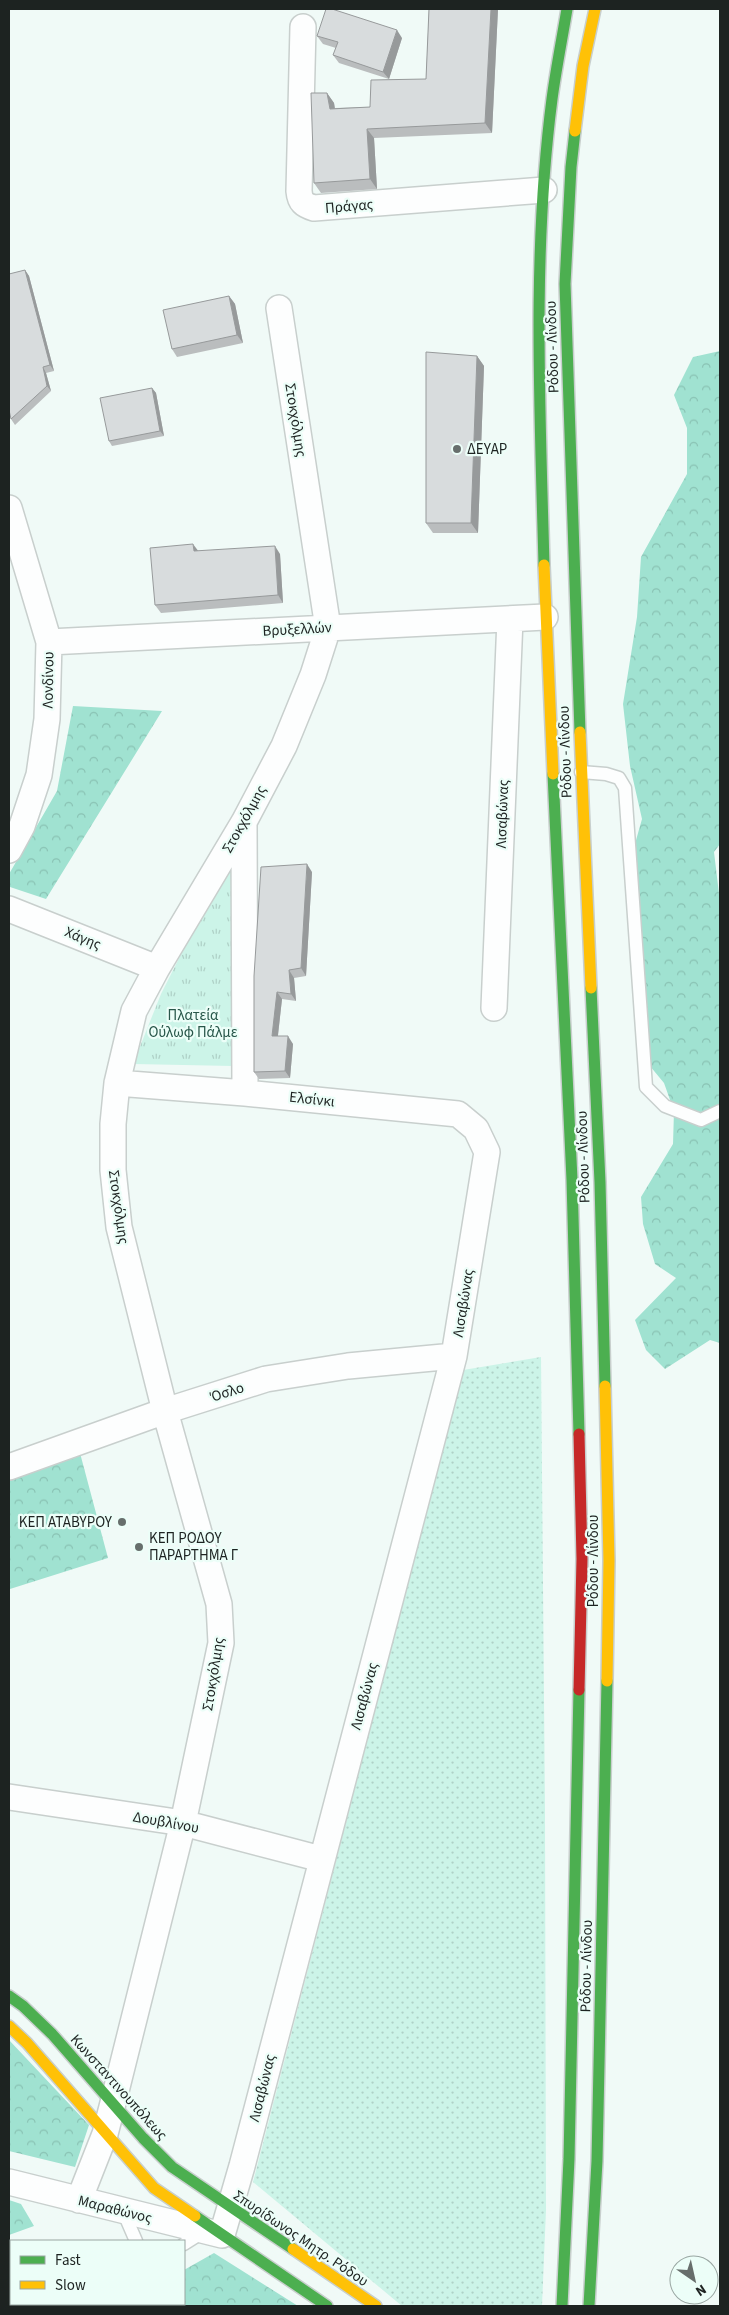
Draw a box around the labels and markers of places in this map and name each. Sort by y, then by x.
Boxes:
place label: ΔΕΥΑΡ [467,439,507,460]
marker: ΔΕΥΑΡ [451,443,463,455]
place label: ΚΕΠ ΑΤΑΒΥΡΟΥ [19,1512,113,1533]
marker: ΚΕΠ ΑΤΑΒΥΡΟΥ [116,1516,128,1528]
place label: ΚΕΠ ΡΟΔΟΥ ΠΑΡΑΡΤΗΜΑ Γ [149,1528,239,1566]
marker: ΚΕΠ ΡΟΔΟΥ ΠΑΡΑΡΤΗΜΑ Γ [133,1541,145,1553]

